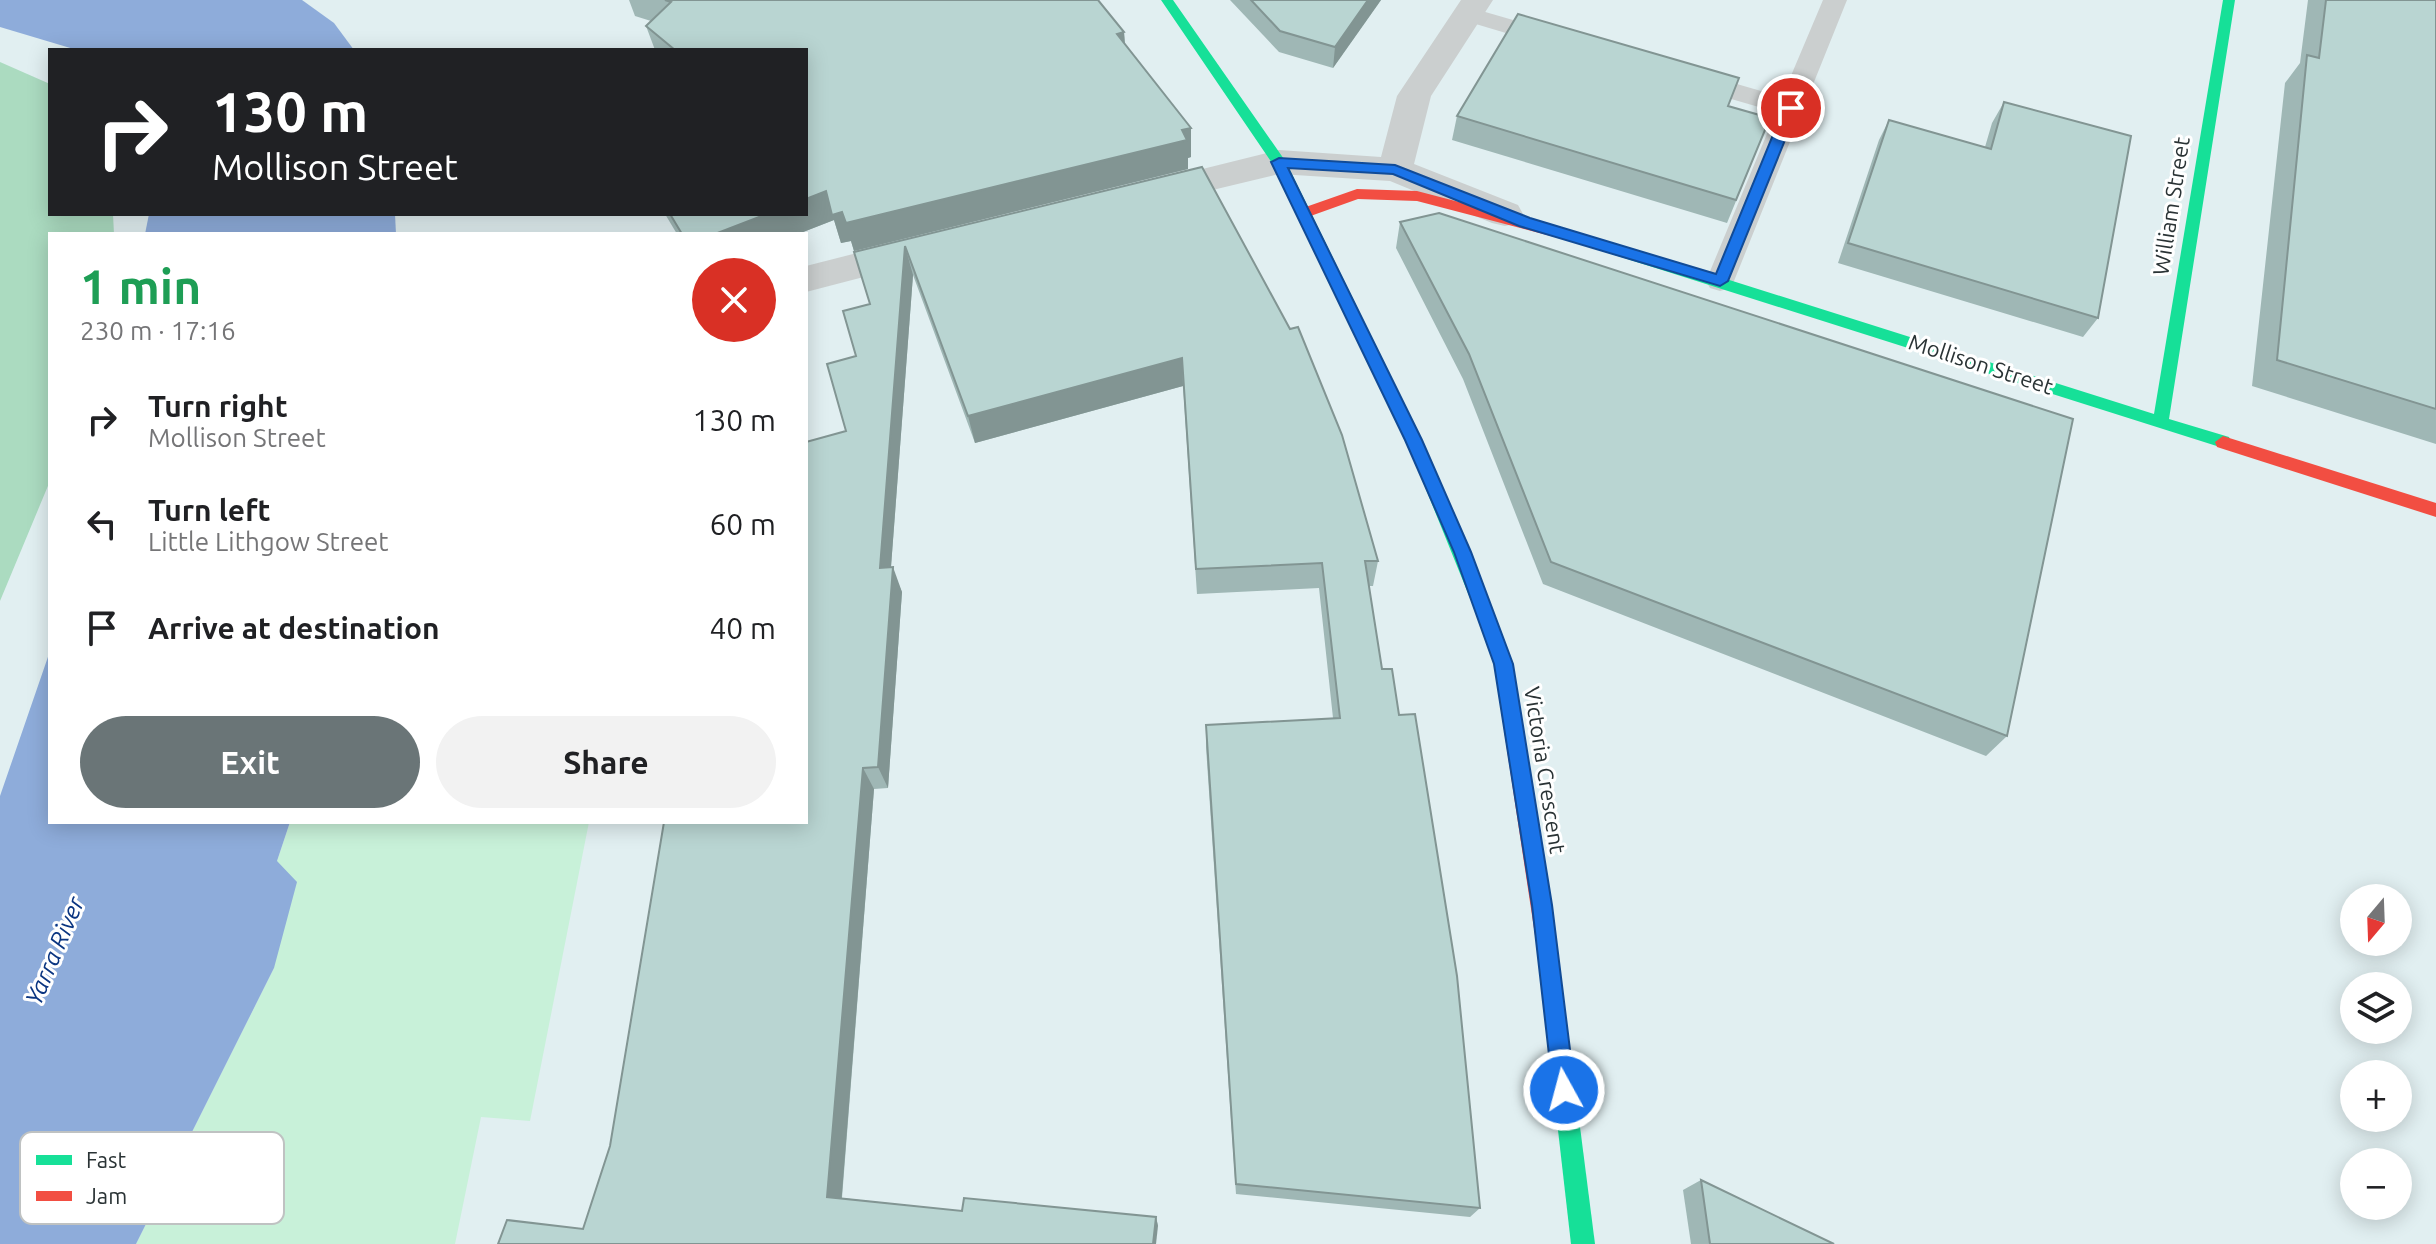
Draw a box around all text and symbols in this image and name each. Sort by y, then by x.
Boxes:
pin [1757,74,1825,142]
icon: right [80,80,184,184]
text: 130 m [212,80,368,143]
icon: arrive [1769,86,1813,130]
street label: William Street [2147,135,2194,277]
text: Mollison Street [212,146,458,187]
button: close [692,258,776,342]
text: 1 min [80,259,201,313]
text: 230 m · 17:16 [80,316,236,345]
street label: Mollison Street [1906,328,2057,399]
text: Turn right [148,389,288,423]
icon: right [80,398,124,442]
text: 130 m [692,403,776,437]
text: Mollison Street [148,423,326,452]
text: Turn left [148,493,270,527]
icon: left [80,502,124,546]
text: 60 m [709,507,776,541]
text: Little Lithgow Street [148,527,389,556]
icon: arrive [80,606,124,650]
text: Arrive at destination [148,611,440,645]
text: 40 m [709,611,776,645]
street label: Victoria Crescent [1520,685,1571,856]
button: Exit [80,716,420,808]
button: Share [436,716,776,808]
north arrow [2340,884,2412,956]
map controls [2340,884,2412,1220]
water label: Yarra River [20,892,90,1009]
button: layers [2340,972,2412,1044]
position arrow [1522,1048,1606,1132]
button: + [2340,1060,2412,1132]
legend [20,1132,284,1224]
text: Fast [86,1147,127,1172]
button: − [2340,1148,2412,1220]
text: Jam [86,1183,127,1208]

